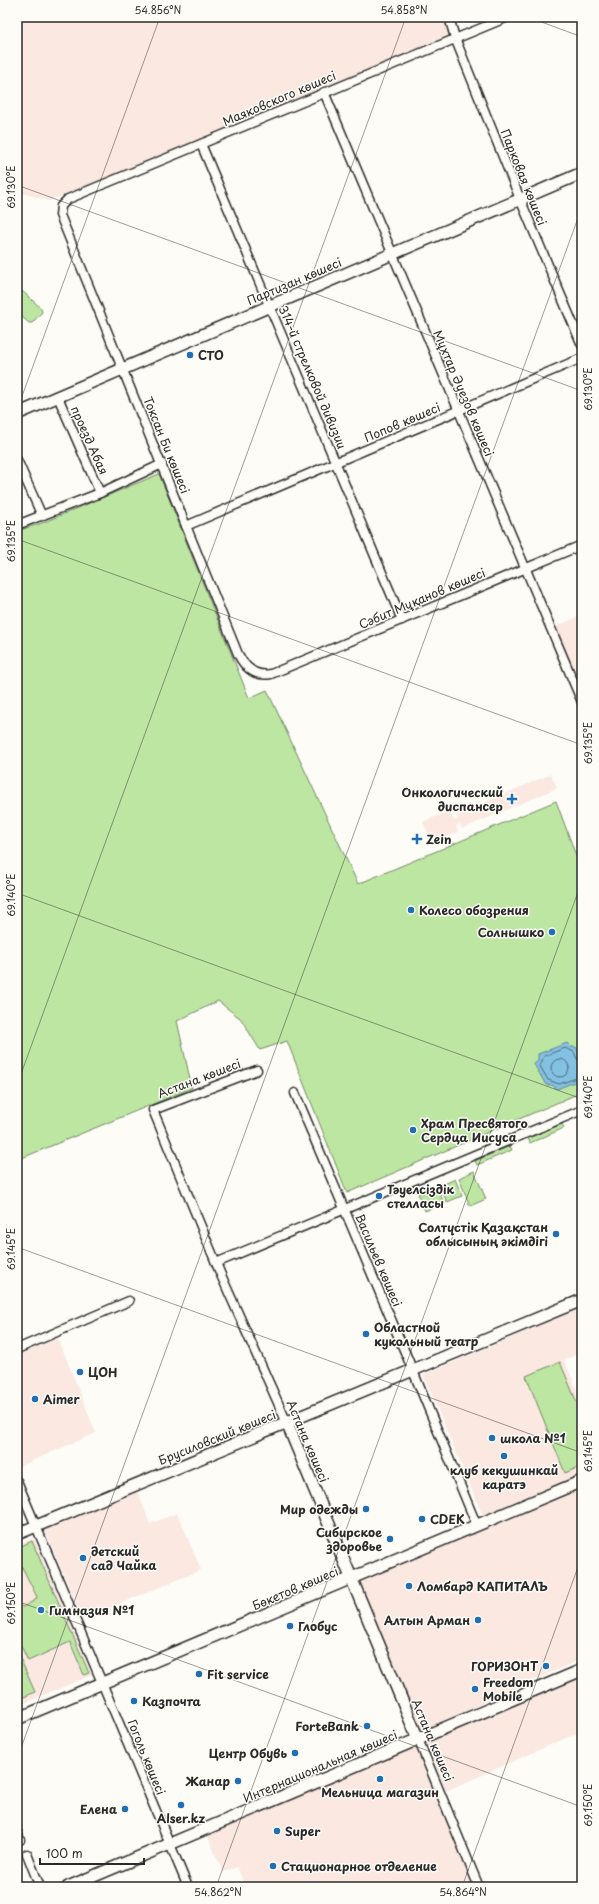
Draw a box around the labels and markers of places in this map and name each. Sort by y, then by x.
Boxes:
place label: СТО [198,346,224,364]
marker: СТО [185,350,195,360]
place label: Онкологический диспансер [402,783,503,815]
marker: Онкологический диспансер [506,793,518,805]
place label: Zein [426,830,452,848]
marker: Zein [411,833,423,845]
place label: Колесо обозрения [419,901,529,919]
marker: Колесо обозрения [406,905,416,915]
place label: Солнышко [478,923,544,941]
marker: Солнышко [547,927,557,937]
place label: Храм Пресвятого Сердца Иисуса [421,1114,528,1146]
marker: Храм Пресвятого Сердца Иисуса [408,1125,418,1135]
place label: Тәуелсіздік стелласы [387,1180,455,1212]
marker: Тәуелсіздік стелласы [374,1191,384,1201]
place label: Солтүстік Қазақстан облысының әкімдігі [418,1218,549,1250]
marker: Солтүстік Қазақстан облысының әкімдігі [551,1229,561,1239]
place label: Областной кукольный театр [374,1318,479,1350]
marker: Областной кукольный театр [361,1329,371,1339]
place label: ЦОН [88,1363,117,1381]
marker: ЦОН [75,1367,85,1377]
place label: Aimer [43,1390,81,1408]
marker: Aimer [30,1394,40,1404]
place label: школа №1 [500,1429,566,1447]
marker: школа №1 [487,1433,497,1443]
marker: клуб кекушинкай каратэ [499,1451,509,1461]
place label: клуб кекушинкай каратэ [450,1461,558,1493]
place label: Мир одежды [280,1500,358,1518]
marker: Мир одежды [361,1504,371,1514]
place label: CDEK [430,1510,465,1528]
marker: CDEK [417,1514,427,1524]
place label: Сибирское здоровье [316,1523,382,1555]
marker: Сибирское здоровье [385,1534,395,1544]
place label: детский сад Чайка [91,1542,157,1574]
marker: детский сад Чайка [78,1553,88,1563]
place label: Ломбард КАПИТАЛЪ [417,1577,548,1595]
marker: Ломбард КАПИТАЛЪ [404,1581,414,1591]
place label: Гимназия №1 [49,1601,134,1619]
marker: Гимназия №1 [36,1605,46,1615]
place label: Алтын Арман [383,1611,470,1629]
marker: Алтын Арман [473,1615,483,1625]
place label: Глобус [298,1617,338,1635]
marker: Глобус [285,1621,295,1631]
place label: ГОРИЗОНТ [471,1657,539,1675]
marker: ГОРИЗОНТ [541,1661,551,1671]
place label: Fit service [207,1665,269,1683]
marker: Fit service [194,1669,204,1679]
place label: Freedom Mobile [483,1673,533,1705]
marker: Freedom Mobile [470,1684,480,1694]
place label: Казпочта [142,1692,202,1710]
marker: Казпочта [129,1696,139,1706]
place label: ForteBank [295,1717,359,1735]
marker: ForteBank [362,1721,372,1731]
place label: Центр Обувь [209,1744,287,1762]
marker: Центр Обувь [290,1748,300,1758]
place label: Жанар [185,1772,230,1790]
marker: Мельница магазин [375,1774,385,1784]
marker: Жанар [233,1776,243,1786]
place label: Мельница магазин [321,1783,439,1801]
place label: Елена [80,1800,117,1818]
marker: Alser.kz [176,1800,186,1810]
marker: Елена [120,1804,130,1814]
place label: Alser.kz [157,1809,206,1827]
place label: Super [285,1822,321,1840]
marker: Super [272,1826,282,1836]
place label: Стационарное отделение [281,1857,437,1875]
marker: Стационарное отделение [268,1861,278,1871]

